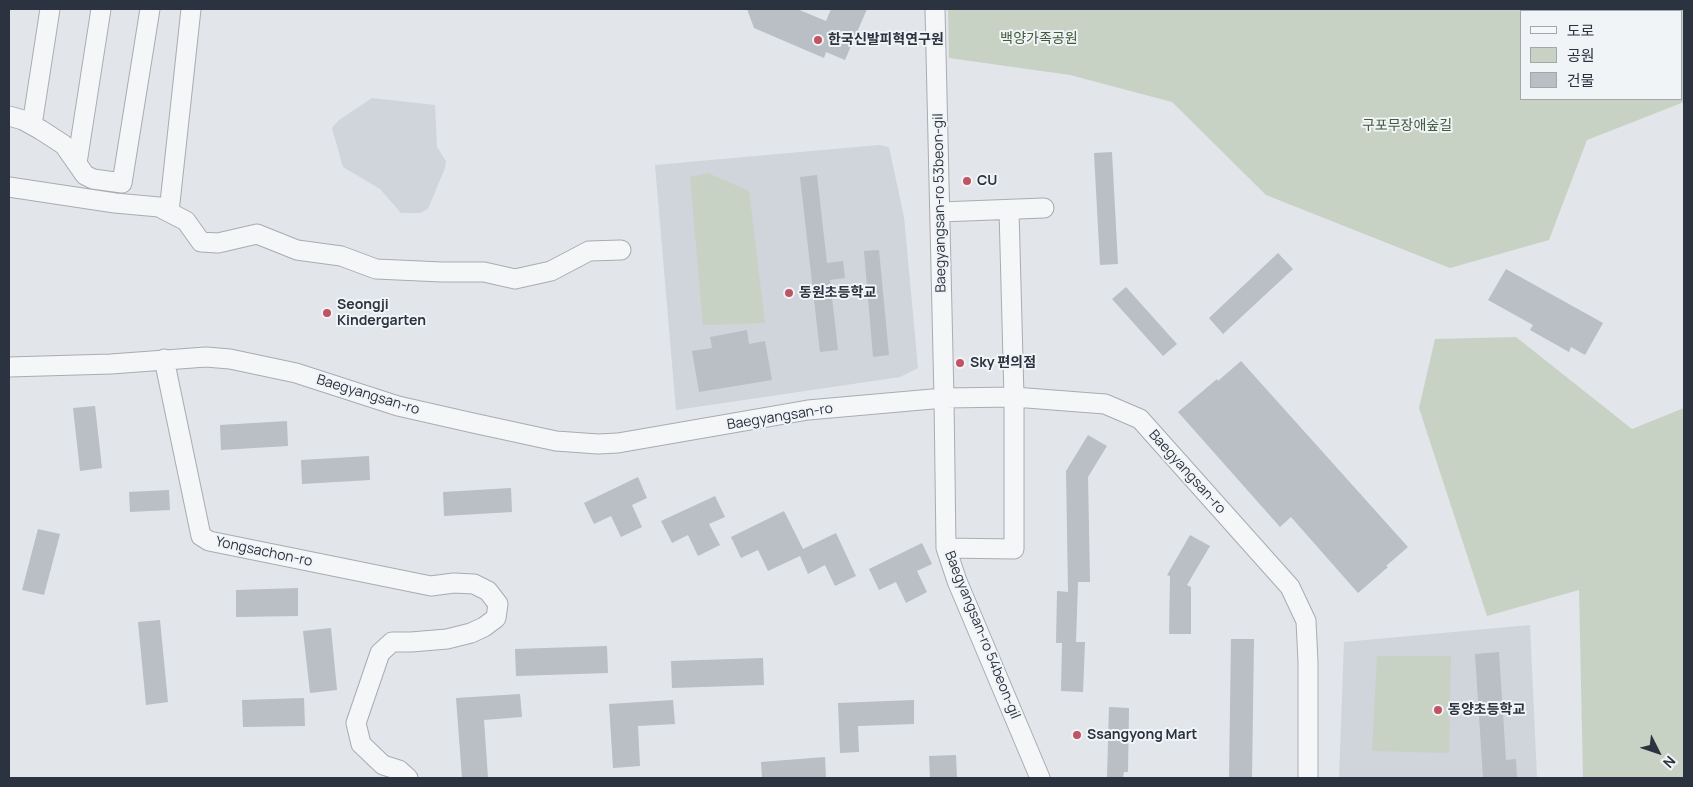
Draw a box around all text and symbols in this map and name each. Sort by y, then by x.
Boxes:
legend [1520,10,1683,100]
text: 도로 [1567,20,1595,41]
park label: 백양가족공원 [1000,31,1078,47]
place label: 한국신발피혁연구원 [828,32,944,48]
marker: 한국신발피혁연구원 [812,34,824,46]
text: 공원 [1567,45,1595,66]
text: 건물 [1567,70,1595,91]
street label: Baegyangsan-ro 53beon-gil [930,113,950,293]
park label: 구포무장애숲길 [1362,118,1452,134]
place label: CU [977,173,997,189]
marker: CU [961,175,973,187]
place label: 동원초등학교 [799,285,876,301]
marker: 동원초등학교 [783,287,795,299]
place label: Seongji Kindergarten [337,297,426,330]
marker: Seongji Kindergarten [321,307,333,319]
place label: Sky 편의점 [970,355,1036,371]
marker: Sky 편의점 [954,357,966,369]
street label: Baegyangsan-ro [314,371,422,419]
street label: Baegyangsan-ro [726,400,834,434]
street label: Baegyangsan-ro [1145,427,1229,517]
street label: Yongsachon-ro [214,534,314,570]
street label: Baegyangsan-ro 54beon-gil [941,549,1023,721]
place label: 동양초등학교 [1448,702,1525,718]
marker: 동양초등학교 [1432,704,1444,716]
place label: Ssangyong Mart [1087,727,1197,743]
north arrow [1633,727,1683,777]
marker: Ssangyong Mart [1071,729,1083,741]
text: N [1659,752,1680,772]

